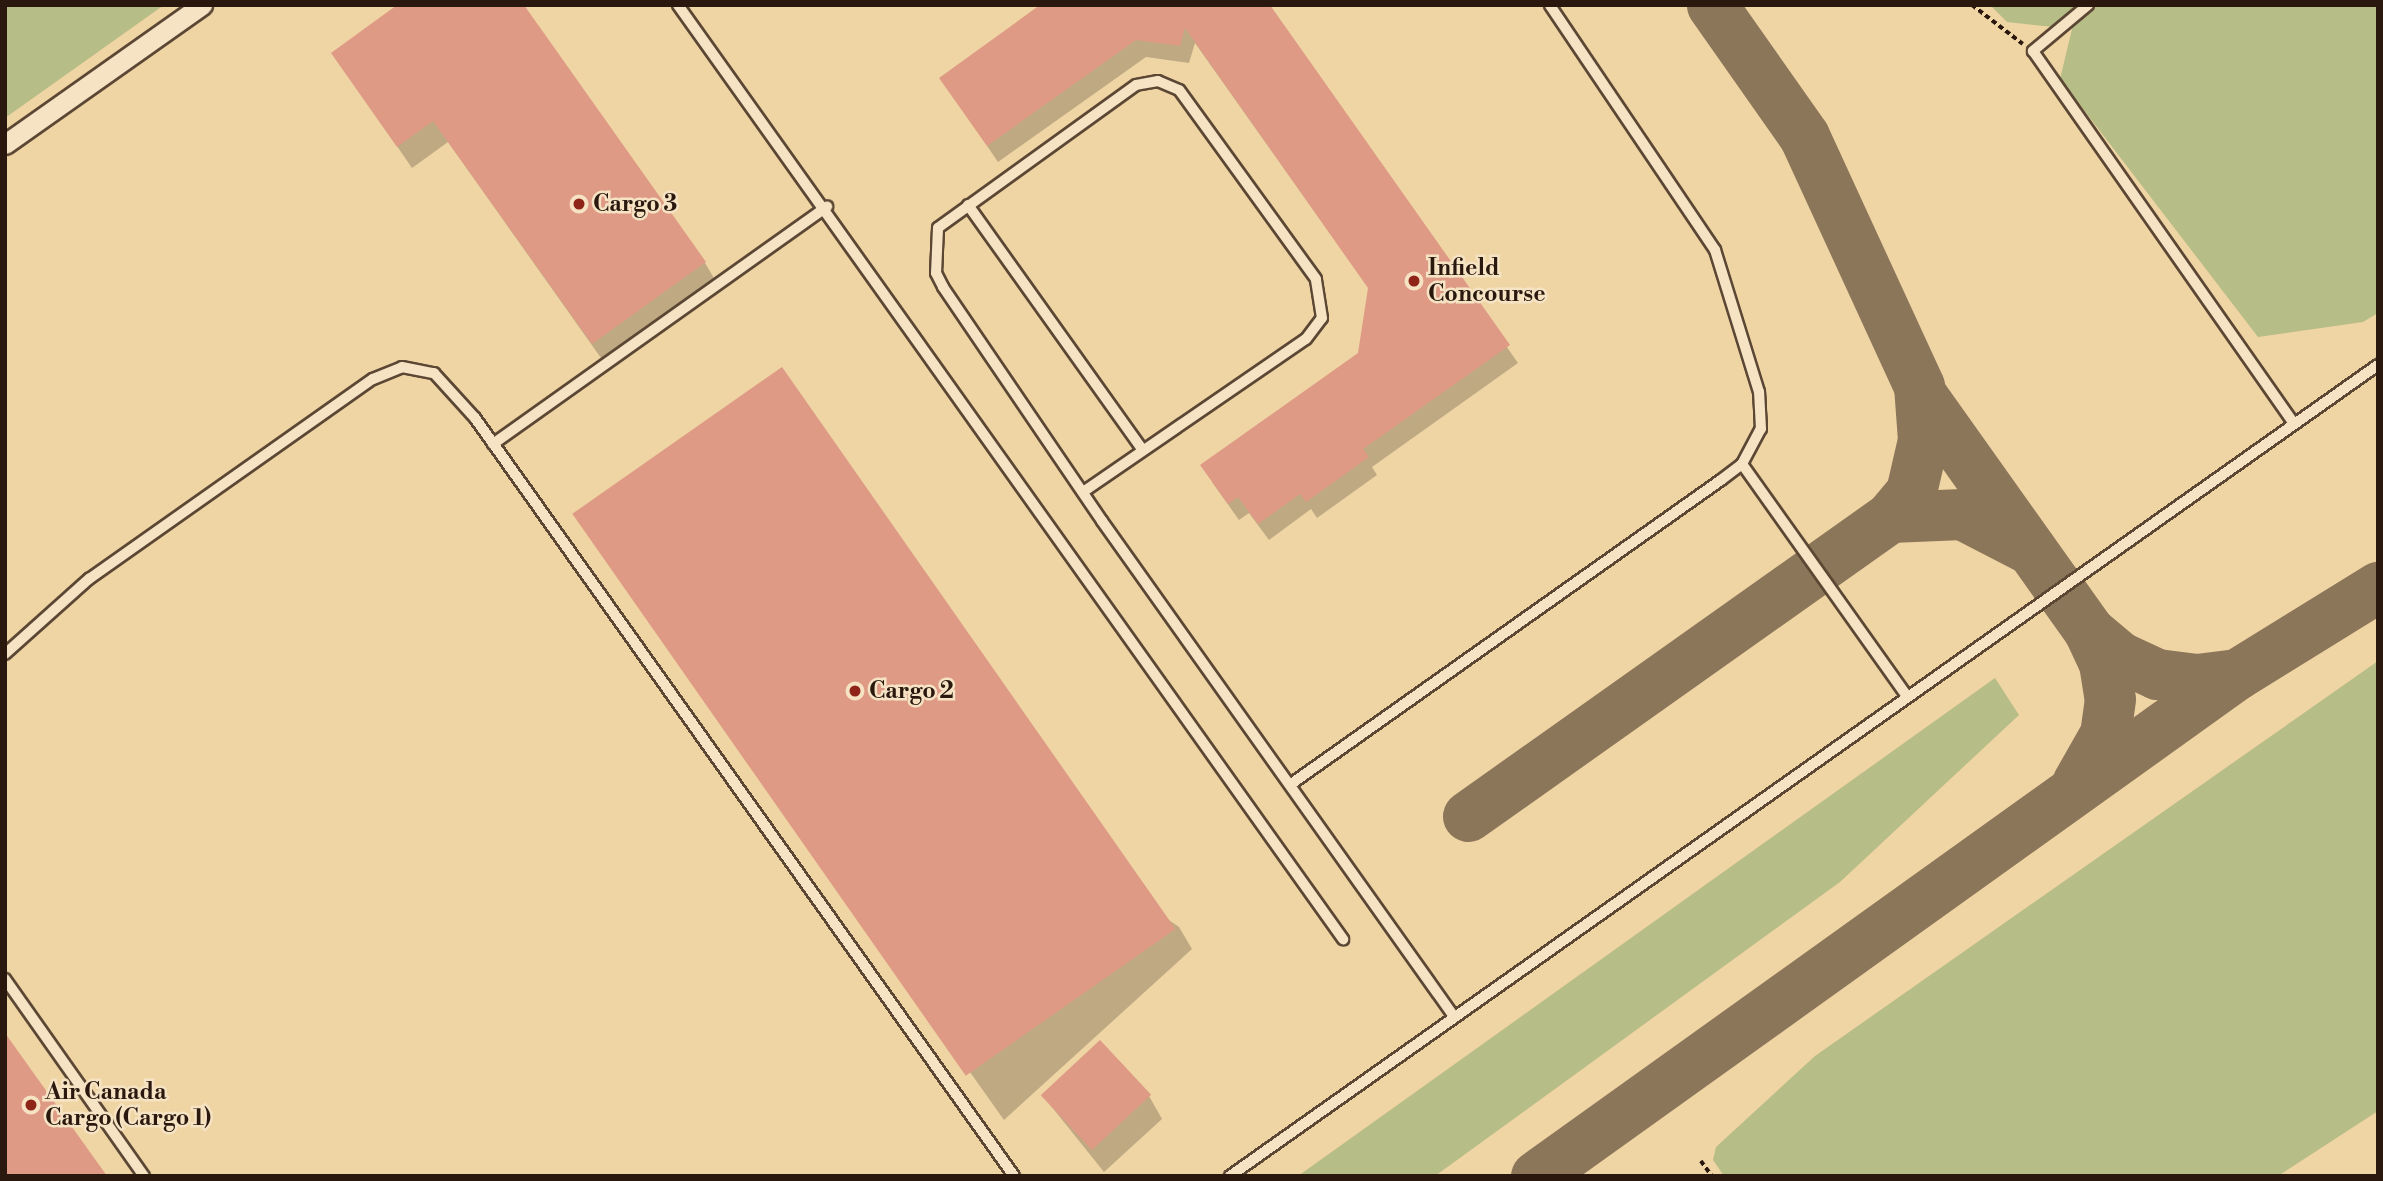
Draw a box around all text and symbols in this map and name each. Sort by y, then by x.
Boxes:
place label: Cargo 3 [593,190,677,218]
marker: Cargo 3 [571,196,587,212]
place label: Infield Concourse [1428,254,1545,308]
marker: Infield Concourse [1406,273,1422,289]
place label: Cargo 2 [869,677,954,705]
marker: Cargo 2 [847,683,863,699]
place label: Air Canada Cargo (Cargo 1) [45,1078,211,1132]
marker: Air Canada Cargo (Cargo 1) [23,1097,39,1113]

